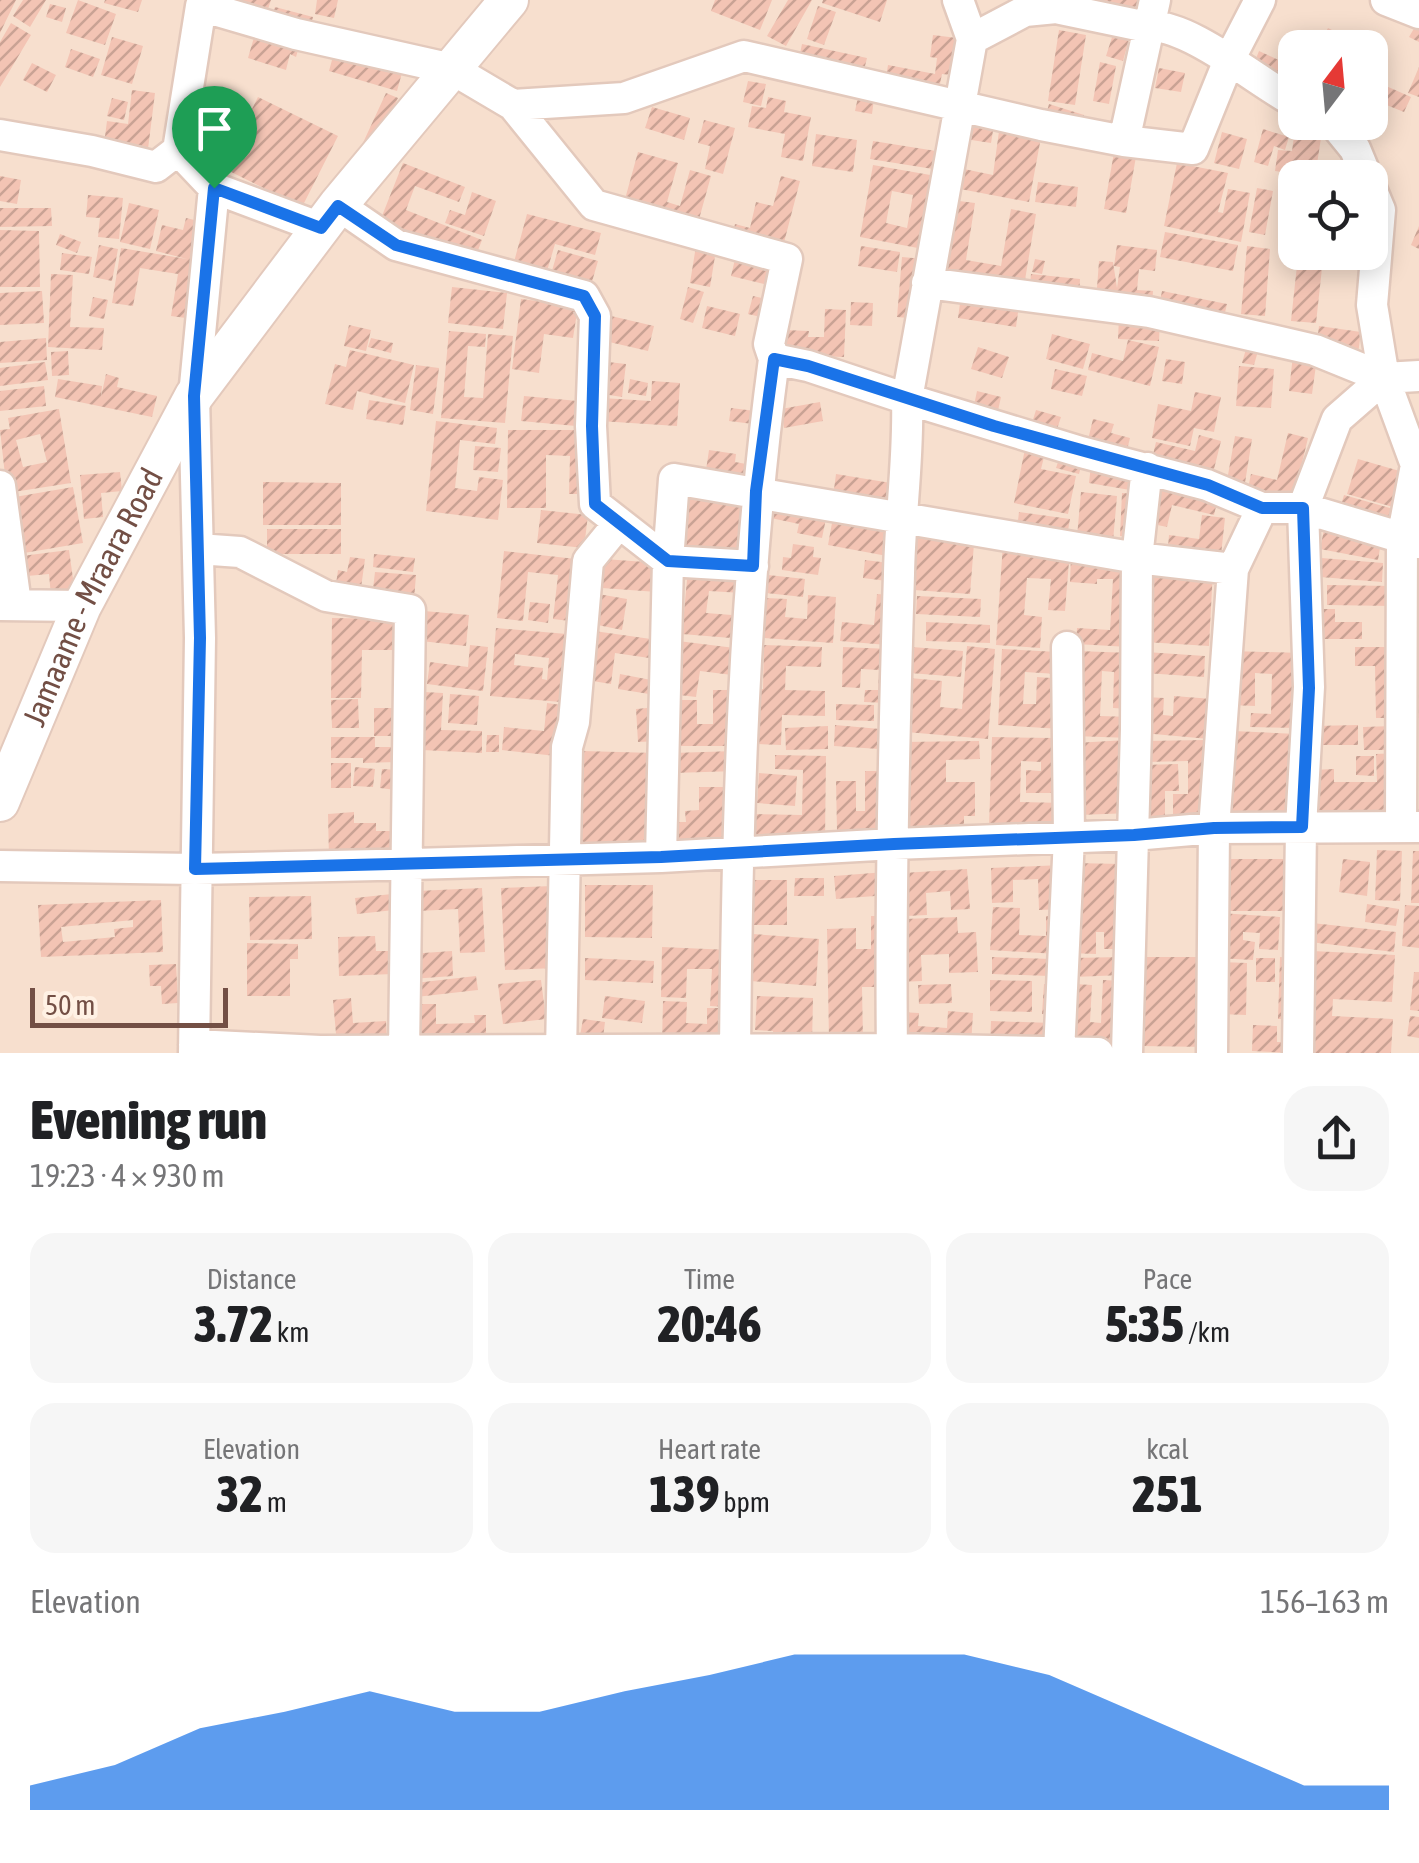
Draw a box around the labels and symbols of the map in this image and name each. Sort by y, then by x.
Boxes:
north arrow [1278,30,1388,140]
pin [172,86,257,189]
street label: Jamaame - Mraara Road [15,462,170,731]
scale bar [30,983,228,1028]

